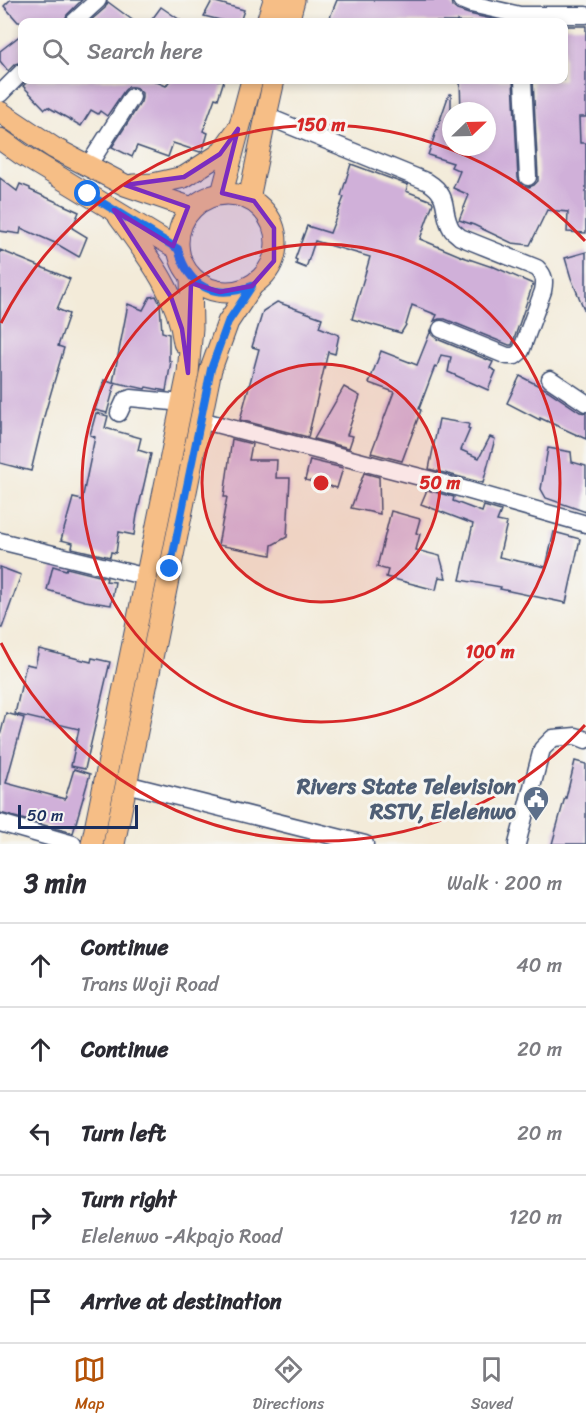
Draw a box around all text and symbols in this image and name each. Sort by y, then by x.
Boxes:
search box [18,18,568,84]
text: Search here [87,32,203,71]
icon: search [39,35,72,68]
north arrow [442,102,496,156]
text: 150 m [297,109,345,141]
route start [74,180,100,206]
text: 50 m [420,467,461,499]
centre of rings [311,473,331,493]
route end [156,555,182,581]
text: 100 m [466,636,515,668]
place label: Rivers State Television RSTV, Elelenwo [296,767,516,831]
public building icon: Rivers State Television RSTV, Elelenwo [521,784,551,822]
text: 50 m [27,801,63,830]
scale bar [18,802,138,830]
text: 3 min [24,860,86,906]
text: Walk · 200 m [447,866,562,901]
text: Continue [81,928,169,967]
text: 40 m [516,948,562,983]
icon: ahead [24,949,57,982]
text: Trans Woji Road [81,967,218,1002]
text: Continue [81,1030,169,1069]
text: 20 m [517,1032,562,1067]
icon: ahead [24,1033,57,1066]
text: Turn left [81,1114,166,1153]
text: 20 m [517,1116,562,1151]
icon: left [24,1117,57,1150]
text: Turn right [81,1180,176,1219]
text: 120 m [509,1200,562,1235]
icon: right [24,1201,57,1234]
text: Elelenwo -Akpajo Road [81,1219,282,1254]
text: Arrive at destination [81,1282,282,1321]
icon: arrive [24,1285,57,1318]
tab: Map [73,1353,106,1418]
tab: Directions [253,1353,324,1418]
tab: Saved [471,1353,513,1418]

